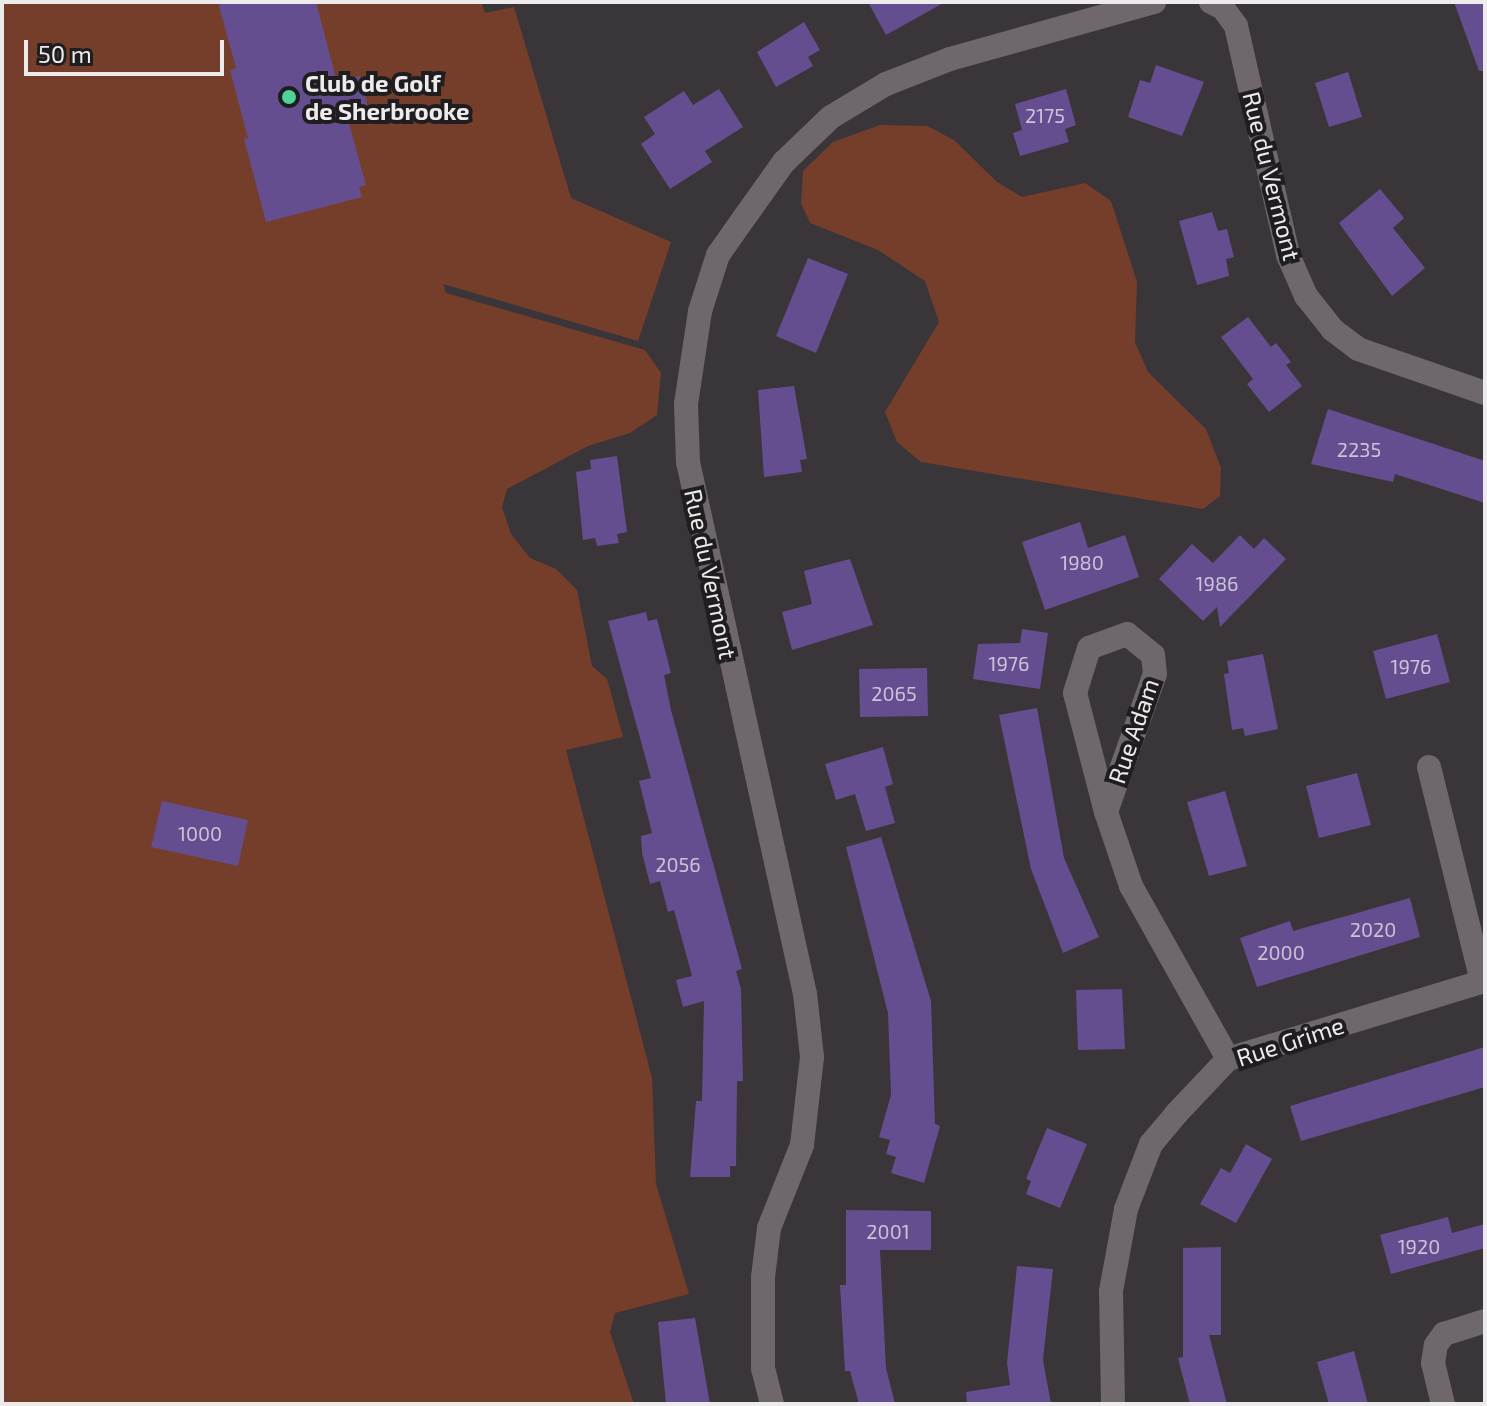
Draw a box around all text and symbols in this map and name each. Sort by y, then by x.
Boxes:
scale bar [28,24,228,74]
text: 50 m [38,39,92,68]
place label: Club de Golf de Sherbrooke [305,69,469,125]
marker: Club de Golf de Sherbrooke [280,88,298,106]
street label: Rue du Vermont [1237,88,1307,264]
house number: 2175 [1025,103,1065,127]
house number: 2235 [1337,437,1381,461]
street label: Rue du Vermont [679,486,743,662]
house number: 1980 [1060,550,1104,574]
house number: 1986 [1196,571,1238,595]
house number: 1976 [988,651,1030,675]
house number: 1976 [1390,654,1432,678]
street label: Rue Adam [1102,674,1164,788]
house number: 2065 [871,681,917,705]
house number: 1000 [178,821,222,845]
house number: 2056 [655,852,701,876]
house number: 2020 [1350,917,1396,941]
house number: 2000 [1257,940,1305,964]
street label: Rue Grime [1233,1010,1347,1072]
house number: 2001 [866,1219,910,1243]
house number: 1920 [1398,1234,1440,1258]

